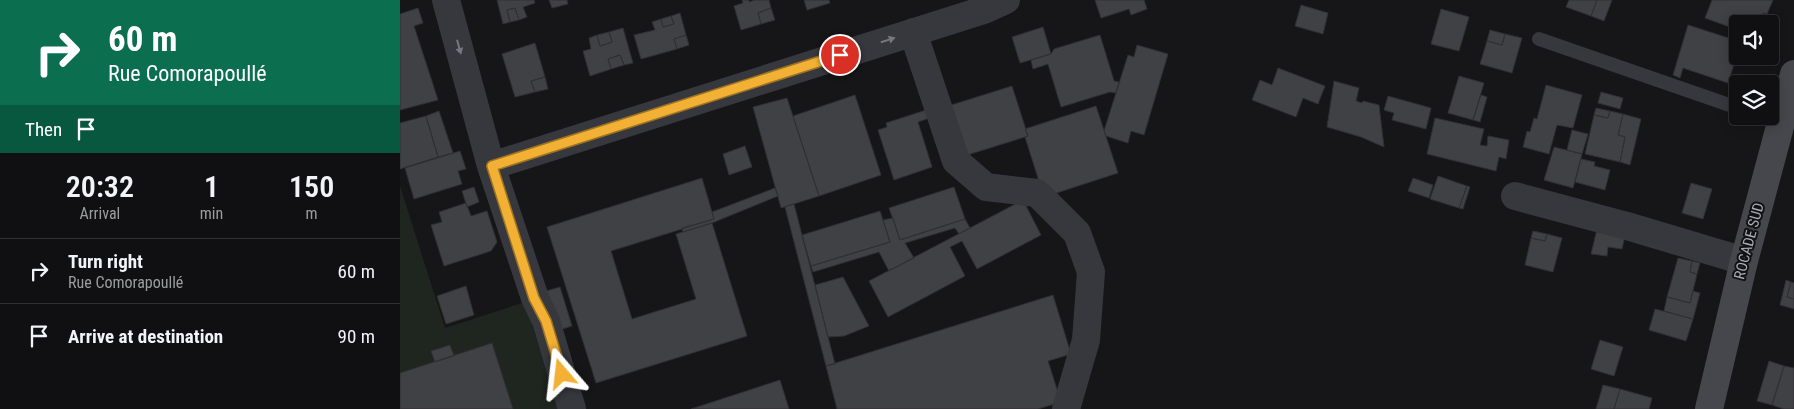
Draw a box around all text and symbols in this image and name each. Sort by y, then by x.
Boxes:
map controls [1729,15,1779,125]
button: sound [1729,15,1779,65]
text: 60 m [108,19,177,60]
icon: right [25,20,90,85]
pin [819,34,861,76]
one-way arrow [881,36,896,43]
one-way arrow [455,40,463,55]
icon: arrive [826,41,854,69]
text: Rue Comorapoullé [108,61,267,86]
button: layers [1729,75,1779,125]
icon: arrive [72,115,100,143]
text: Then [25,118,62,141]
text: 20:32 [66,169,134,204]
text: 1 [204,169,219,204]
text: 150 [289,169,334,204]
street label: ROCADE SUD [1730,201,1768,281]
text: Arrival [80,204,120,223]
text: min [200,204,223,223]
text: m [306,204,318,223]
text: Turn right [68,250,143,273]
icon: right [25,257,53,285]
text: 60 m [338,260,375,283]
text: Rue Comorapoullé [68,273,183,292]
icon: arrive [25,322,53,350]
text: Arrive at destination [68,325,223,348]
text: 90 m [338,325,375,348]
position arrow [535,347,587,399]

